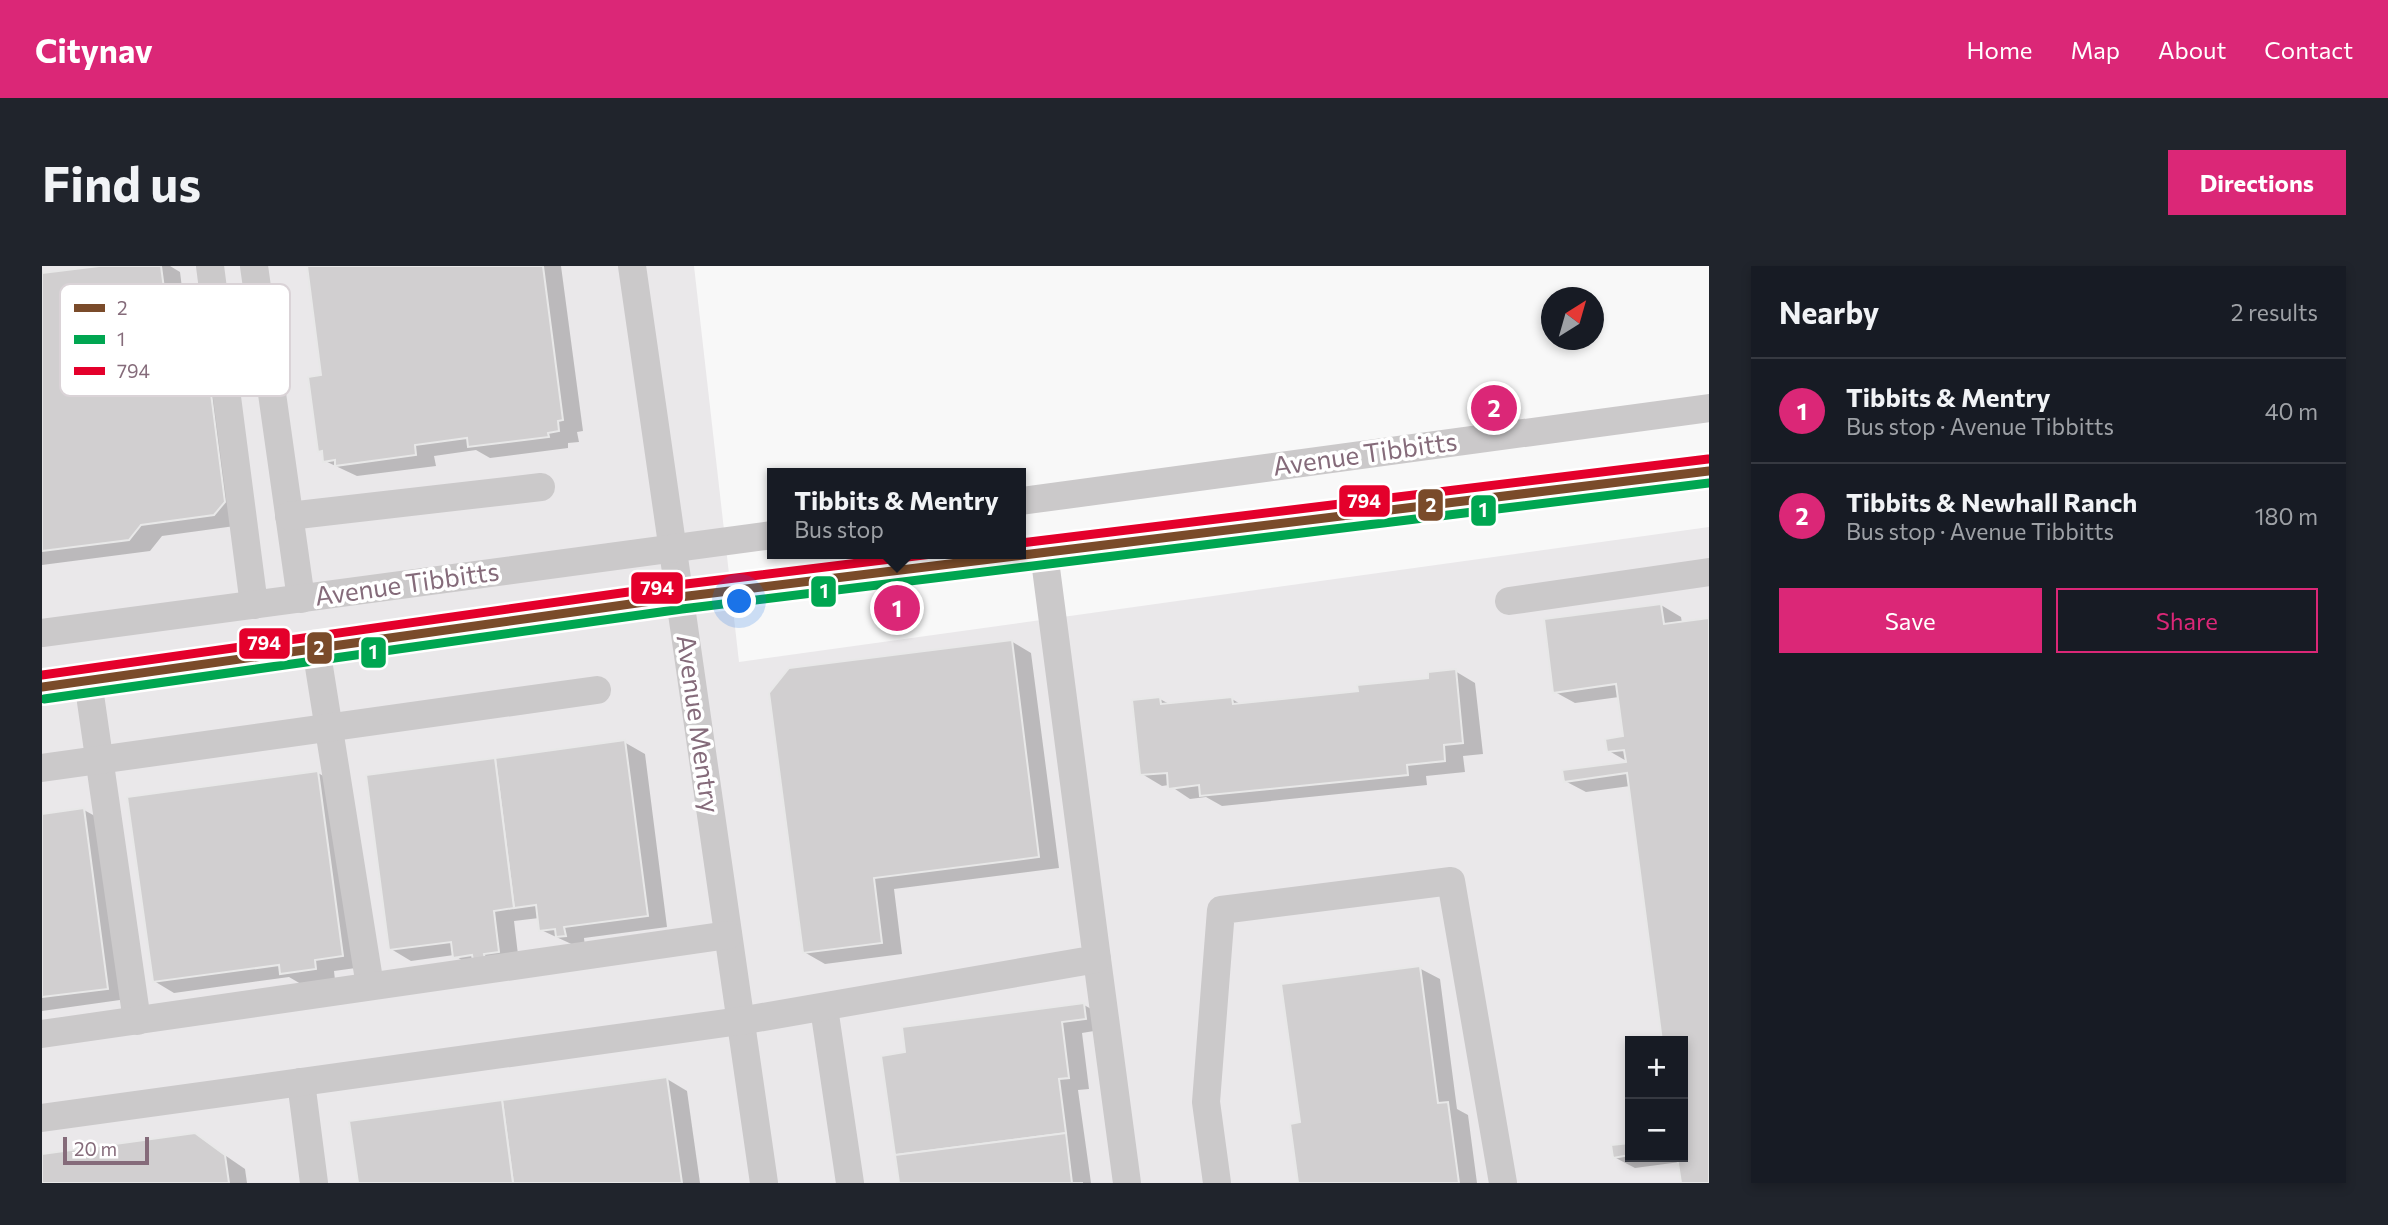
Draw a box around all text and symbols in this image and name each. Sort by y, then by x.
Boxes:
text: Citynav [35,29,153,70]
text: Home [1967,35,2033,64]
text: Map [2071,35,2120,64]
text: About [2158,35,2226,64]
text: Contact [2264,35,2353,64]
button: Directions [2168,150,2346,215]
text: Find us [42,152,201,212]
legend [60,284,290,396]
north arrow [1541,287,1604,350]
text: Nearby [1779,293,1879,330]
text: 2 [117,296,128,319]
text: 2 results [2231,298,2318,326]
text: 1 [117,327,125,350]
text: 794 [117,359,150,382]
text: Tibbits & Mentry [1846,381,2051,412]
pin: 2 [1471,382,1517,434]
text: 1 [1797,397,1807,425]
text: 40 m [2265,397,2318,425]
text: Bus stop · Avenue Tibbitts [1846,412,2114,440]
street label: Avenue Tibbitts [1271,424,1459,481]
popup [767,468,1026,559]
text: Tibbits & Mentry [794,484,999,515]
line badge: 794 [1338,484,1391,518]
text: Tibbits & Newhall Ranch [1846,486,2137,517]
line badge: 2 [1417,488,1444,522]
text: 794 [1347,489,1381,512]
text: 2 [1426,493,1436,516]
line badge: 1 [1470,494,1497,527]
text: 1 [1479,498,1487,521]
text: 2 [1795,502,1809,530]
text: 180 m [2255,502,2318,530]
text: Bus stop [794,515,884,543]
text: Bus stop · Avenue Tibbitts [1846,517,2114,545]
street label: Avenue Tibbitts [313,554,501,611]
line badge: 794 [630,571,684,605]
line badge: 1 [810,575,837,608]
text: 794 [640,576,674,599]
text: 1 [820,579,828,602]
pin: 1 [874,582,920,634]
your location [722,584,756,618]
button: Save [1779,588,2042,653]
button: Share [2056,588,2318,653]
line badge: 794 [238,627,291,660]
text: 794 [247,631,281,654]
line badge: 2 [306,631,333,665]
street label: Avenue Mentry [672,633,727,815]
text: 2 [314,636,324,659]
line badge: 1 [360,636,387,669]
text: 1 [369,640,377,663]
map controls [1625,1036,1688,1162]
button: + [1625,1036,1688,1099]
button: − [1625,1099,1688,1162]
scale bar [63,1134,149,1166]
text: 20 m [74,1137,117,1160]

